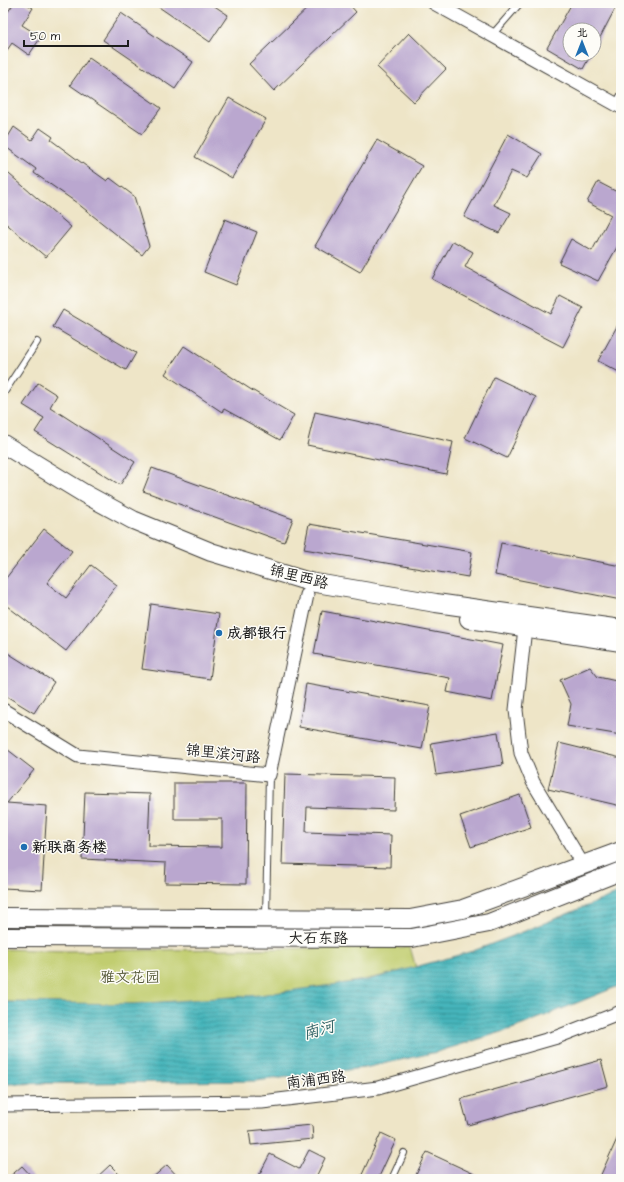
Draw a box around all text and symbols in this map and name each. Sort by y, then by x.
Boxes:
scale bar [24,22,128,48]
north arrow [562,22,602,62]
text: 北 [577,25,588,40]
text: 50 m [30,28,61,45]
street label: 锦里西路 [267,560,331,594]
place label: 成都银行 [227,623,287,644]
marker: 成都银行 [214,628,224,638]
street label: 锦里滨河路 [185,740,261,768]
place label: 新联商务楼 [32,837,107,858]
marker: 新联商务楼 [19,842,29,852]
street label: 大石东路 [288,928,348,949]
park label: 雅文花园 [100,967,160,988]
water label: 南河 [301,1014,340,1045]
street label: 南浦西路 [285,1066,347,1094]

